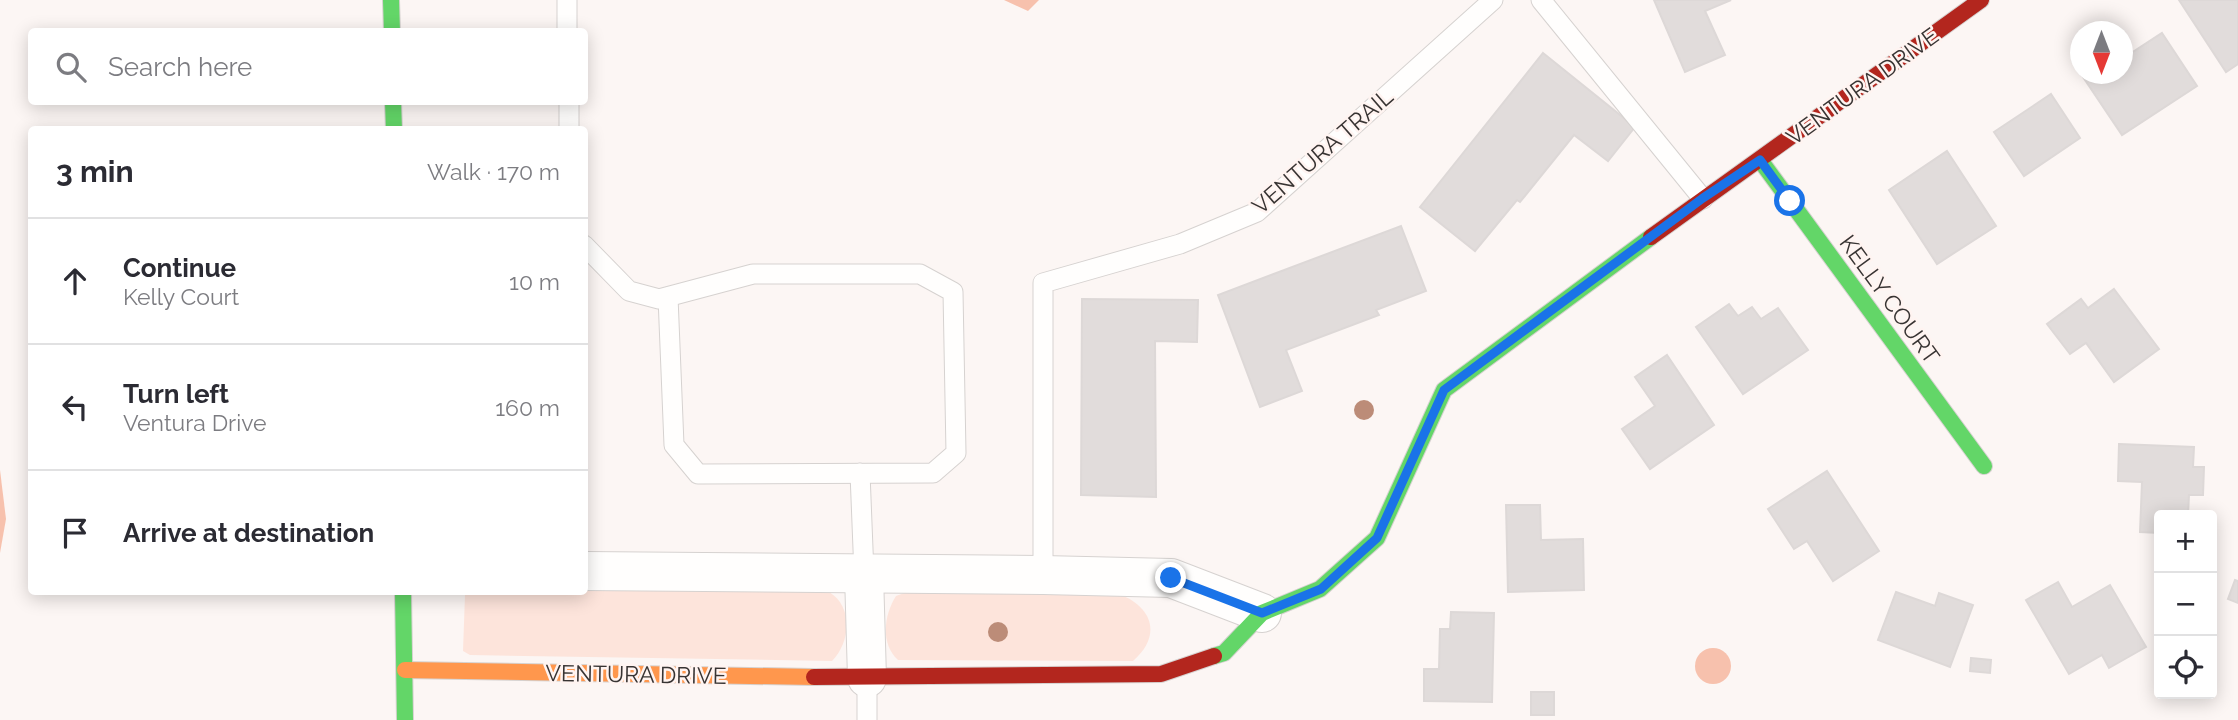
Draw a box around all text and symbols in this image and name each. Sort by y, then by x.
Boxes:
north arrow [2070,21,2133,84]
street label: VENTURA DRIVE [1781,22,1943,150]
search box [28,28,588,105]
icon: search [52,48,90,86]
text: Search here [108,52,252,82]
street label: VENTURA TRAIL [1246,82,1398,219]
text: 3 min [56,154,134,189]
text: Walk · 170 m [427,158,560,185]
route start [1774,185,1805,216]
street label: KELLY COURT [1834,230,1946,368]
text: Continue [123,253,236,283]
icon: ahead [56,262,94,300]
text: 10 m [509,268,560,295]
text: Kelly Court [123,283,239,310]
text: Turn left [123,379,229,409]
icon: left [56,388,94,426]
text: 160 m [495,394,560,421]
text: Ventura Drive [123,409,267,436]
map controls [2154,510,2217,699]
button: + [2154,510,2217,573]
icon: arrive [56,514,94,552]
text: Arrive at destination [123,518,374,548]
route end [1155,562,1186,593]
button: − [2154,573,2217,636]
button: locate [2154,636,2217,699]
street label: VENTURA DRIVE [545,659,727,689]

